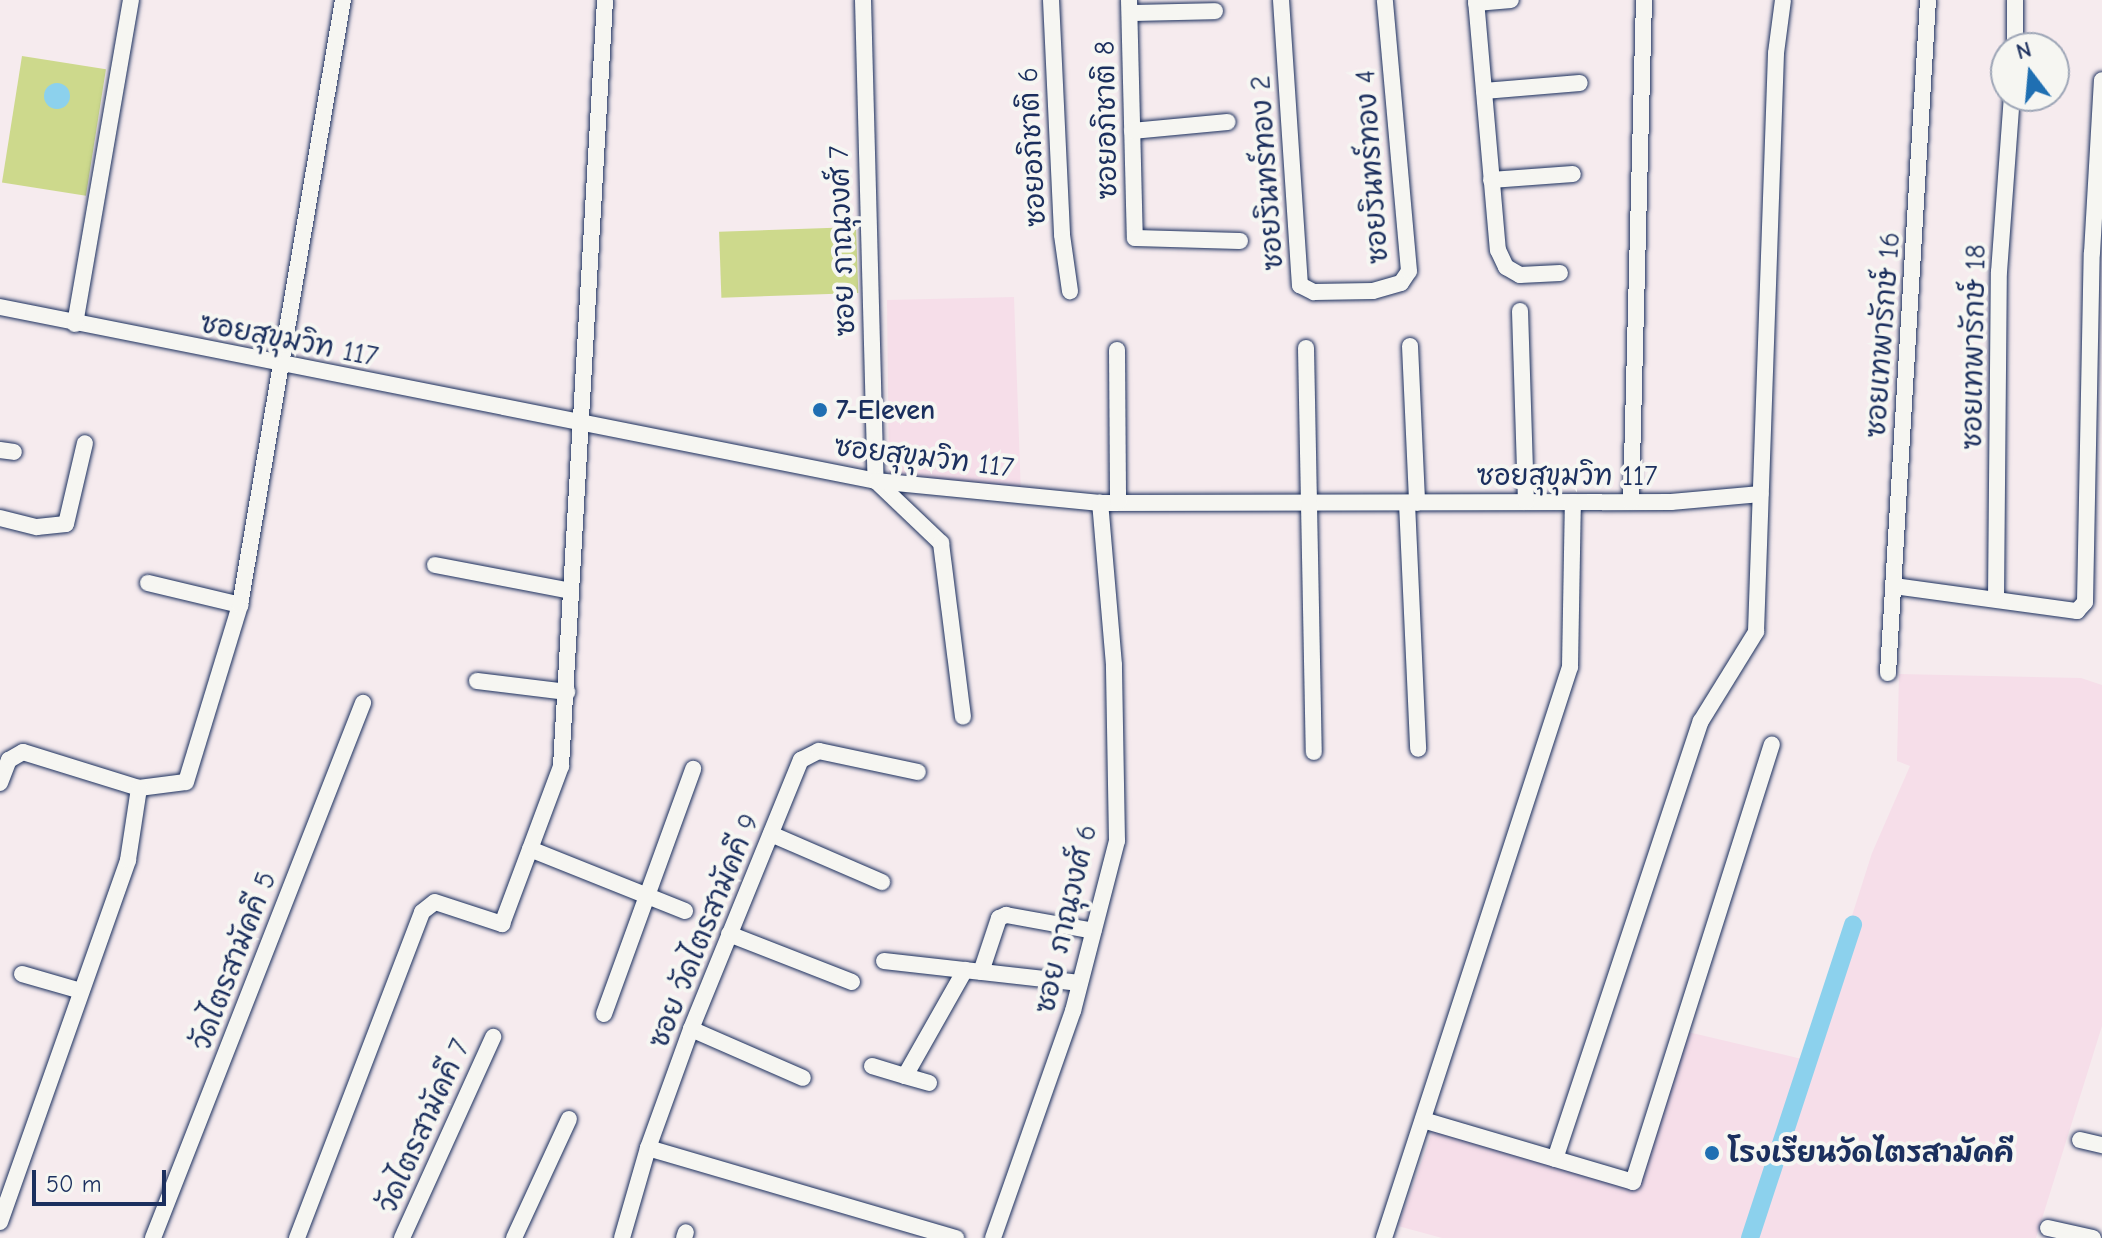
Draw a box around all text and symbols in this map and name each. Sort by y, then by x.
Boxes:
north arrow [1990,32,2070,112]
text: N [2013,36,2034,65]
street label: ซอยอภิชาติ 8 [1088,40,1124,200]
street label: ซอยอภิชาติ 6 [1011,66,1053,228]
street label: ซอยรินทร์ทอง 4 [1348,69,1396,265]
street label: ซอยรินทร์ทอง 2 [1243,74,1291,272]
street label: ซอย ภาณุวงศ์ 7 [822,145,862,337]
street label: ซอยเทพารักษ์ 16 [1859,231,1907,439]
street label: ซอยเทพารักษ์ 18 [1955,244,1993,450]
street label: ซอยสุขุมวิท 117 [197,306,381,374]
place label: 7-Eleven [836,393,935,427]
marker: 7-Eleven [811,401,829,419]
street label: ซอยสุขุมวิท 117 [832,429,1016,485]
street label: ซอยสุขุมวิท 117 [1477,459,1657,493]
street label: ซอย วัดไตรสามัคคี 9 [642,809,766,1053]
street label: ซอย ภาณุวงศ์ 6 [1028,821,1104,1017]
street label: วัดไตรสามัคคี 5 [185,867,283,1055]
street label: วัดไตรสามัคคี 7 [371,1034,477,1218]
place label: โรงเรียนวัดไตรสามัคคี [1728,1136,2014,1170]
marker: โรงเรียนวัดไตรสามัคคี [1703,1144,1721,1162]
scale bar [36,1154,170,1204]
text: 50 m [46,1170,102,1198]

